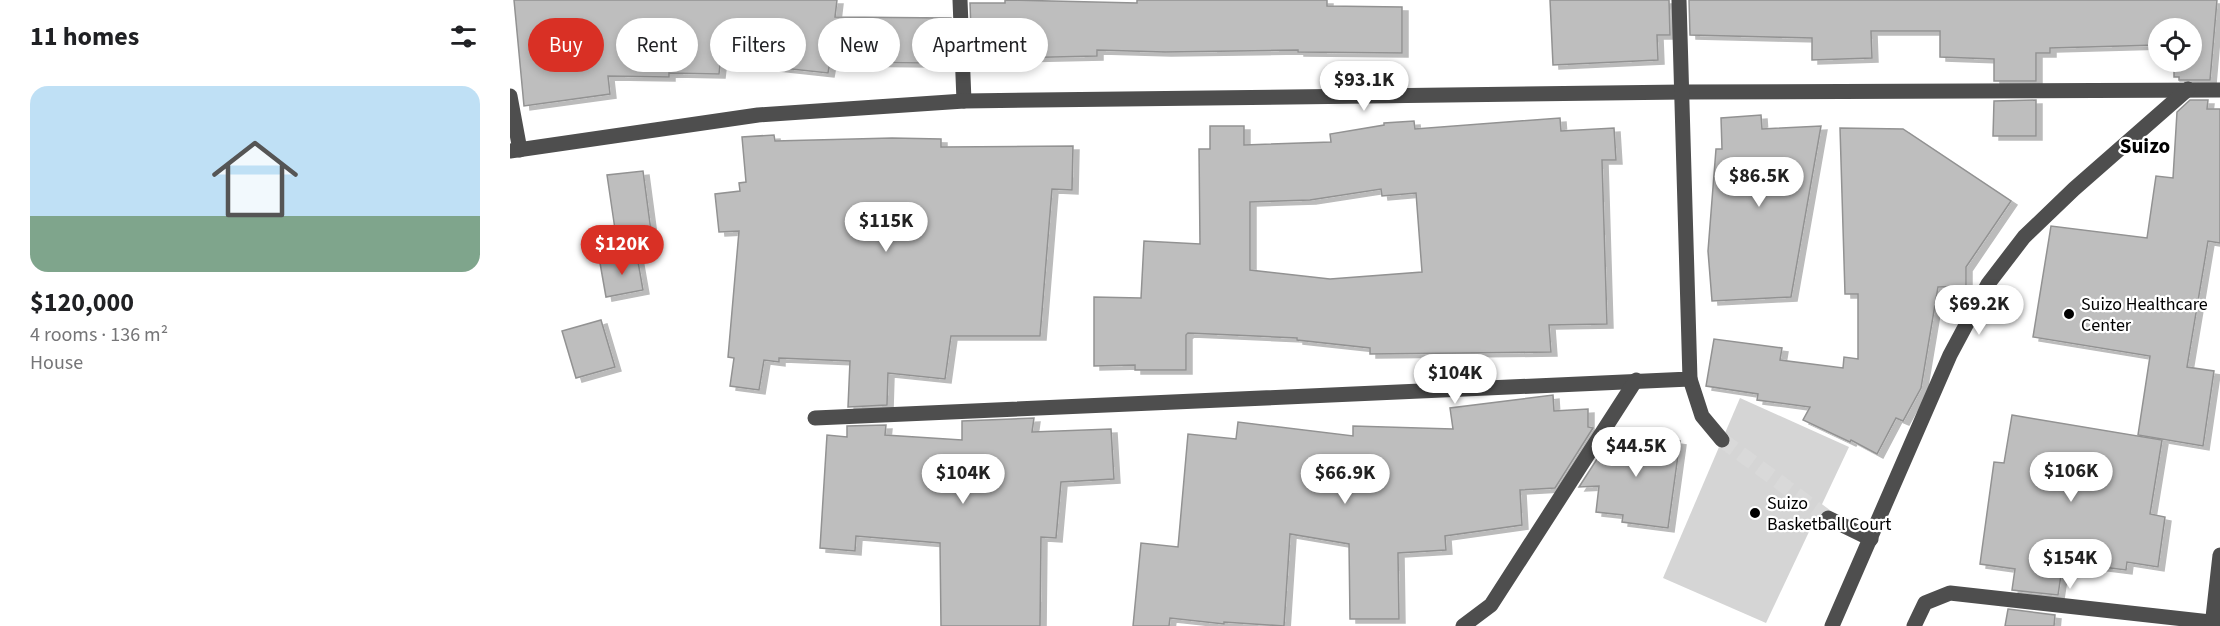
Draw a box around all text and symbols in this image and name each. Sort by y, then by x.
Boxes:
text: 11 homes [30,18,139,55]
chip: Buy [528,18,604,72]
chip: Rent [616,18,698,72]
chip: Filters [710,18,806,72]
chip: New [818,18,900,72]
chip: Apartment [912,18,1048,72]
map controls [2148,18,2202,72]
button: locate [2148,18,2202,72]
icon: filters [447,20,480,53]
pin: $93.1K [1315,61,1413,112]
text: $93.1K [1334,66,1394,94]
icon: home [201,125,309,233]
district label: Suizo [2120,131,2170,161]
pin: $86.5K [1710,157,1808,208]
text: $86.5K [1729,162,1789,190]
pin: $115K [844,202,928,253]
text: $115K [859,207,913,235]
pin: $120K [580,225,664,276]
text: $120K [595,230,649,258]
text: $120,000 [30,284,134,321]
pin: $69.2K [1930,285,2028,336]
text: $69.2K [1949,290,2009,318]
place label: Suizo Healthcare Center [2081,292,2208,338]
marker: Suizo Healthcare Center [2062,307,2076,321]
text: 4 rooms · 136 m² [30,321,168,349]
text: House [30,349,83,377]
pin: $104K [1413,354,1497,405]
text: $104K [1428,359,1482,387]
pin: $44.5K [1587,427,1685,478]
text: $44.5K [1606,432,1666,460]
pin: $106K [2029,452,2113,503]
pin: $104K [921,454,1005,505]
pin: $66.9K [1296,454,1394,505]
text: $106K [2044,457,2098,485]
text: $104K [936,459,990,487]
text: $66.9K [1315,459,1375,487]
place label: Suizo Basketball Court [1767,491,1891,537]
marker: Suizo Basketball Court [1748,506,1762,520]
pin: $154K [2028,539,2112,590]
text: $154K [2043,544,2097,572]

